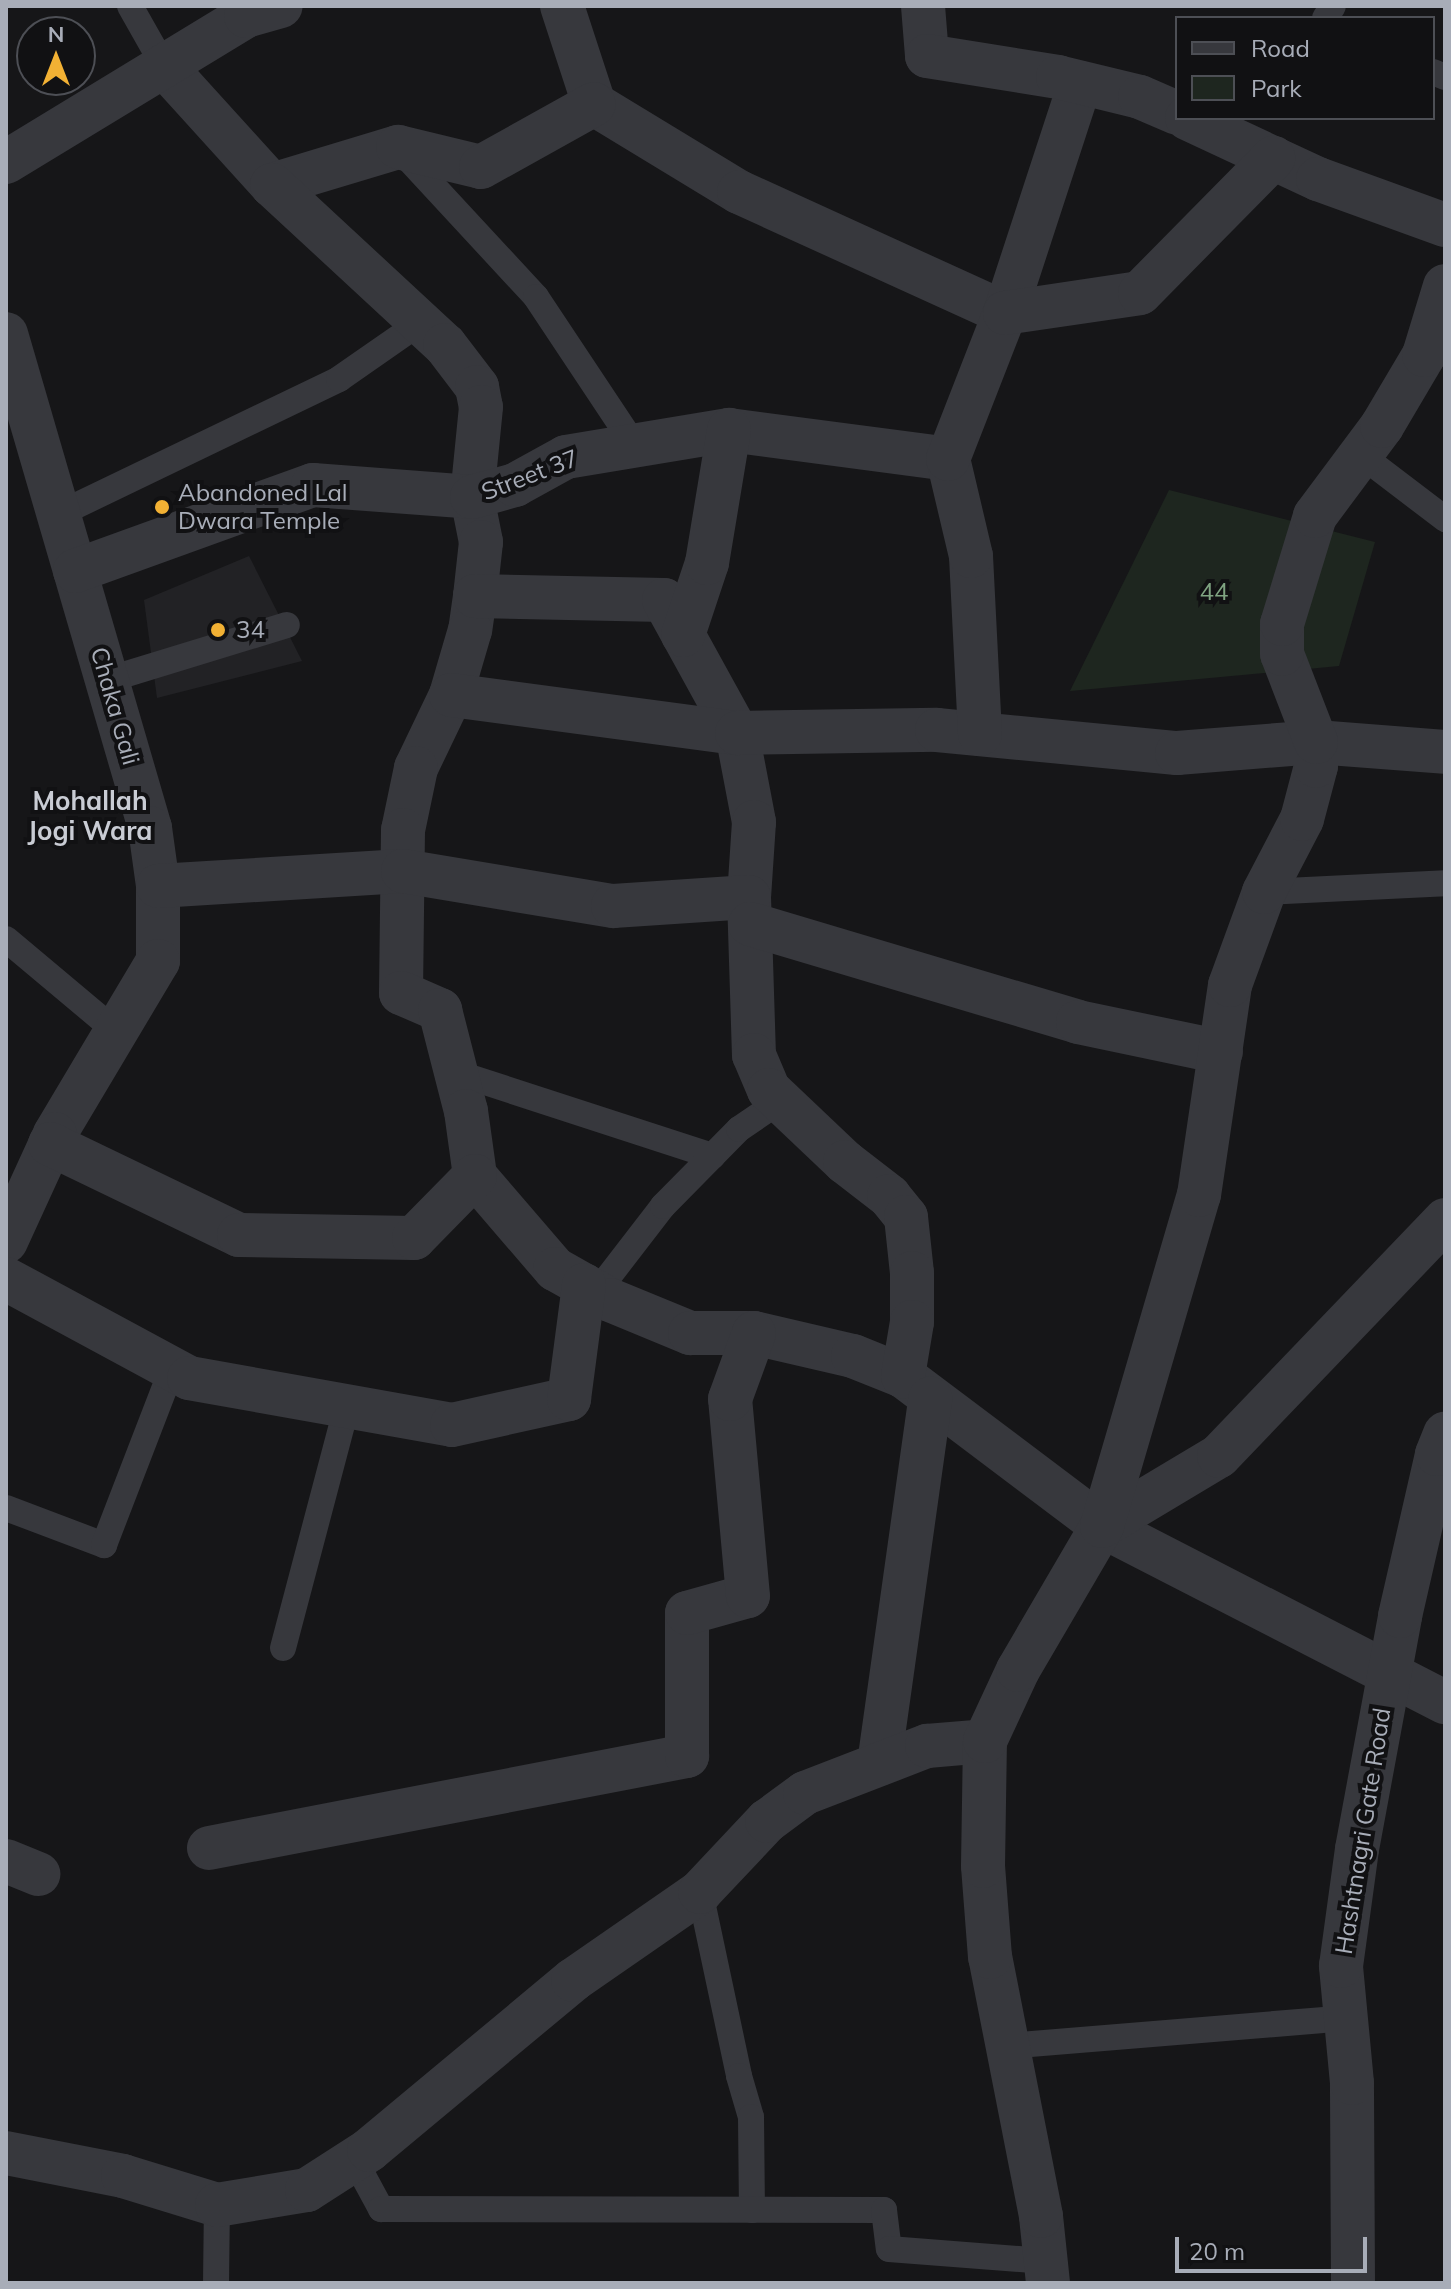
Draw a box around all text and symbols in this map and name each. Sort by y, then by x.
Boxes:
north arrow [16,16,96,96]
legend [1175,16,1435,120]
text: N [48,20,64,48]
text: Road [1251,33,1310,63]
text: Park [1251,73,1302,103]
street label: Street 37 [477,443,583,507]
place label: Abandoned Lal Dwara Temple [178,479,348,535]
marker: Abandoned Lal Dwara Temple [153,498,171,516]
park label: 44 [1200,578,1228,606]
place label: 34 [236,616,265,644]
marker: 34 [207,619,229,641]
street label: Chaka Gali [84,644,146,768]
district label: Mohallah Jogi Wara [28,785,152,846]
street label: Hashtnagri Gate Road [1329,1706,1397,1956]
scale bar [1179,2221,1371,2271]
text: 20 m [1189,2236,1245,2266]

